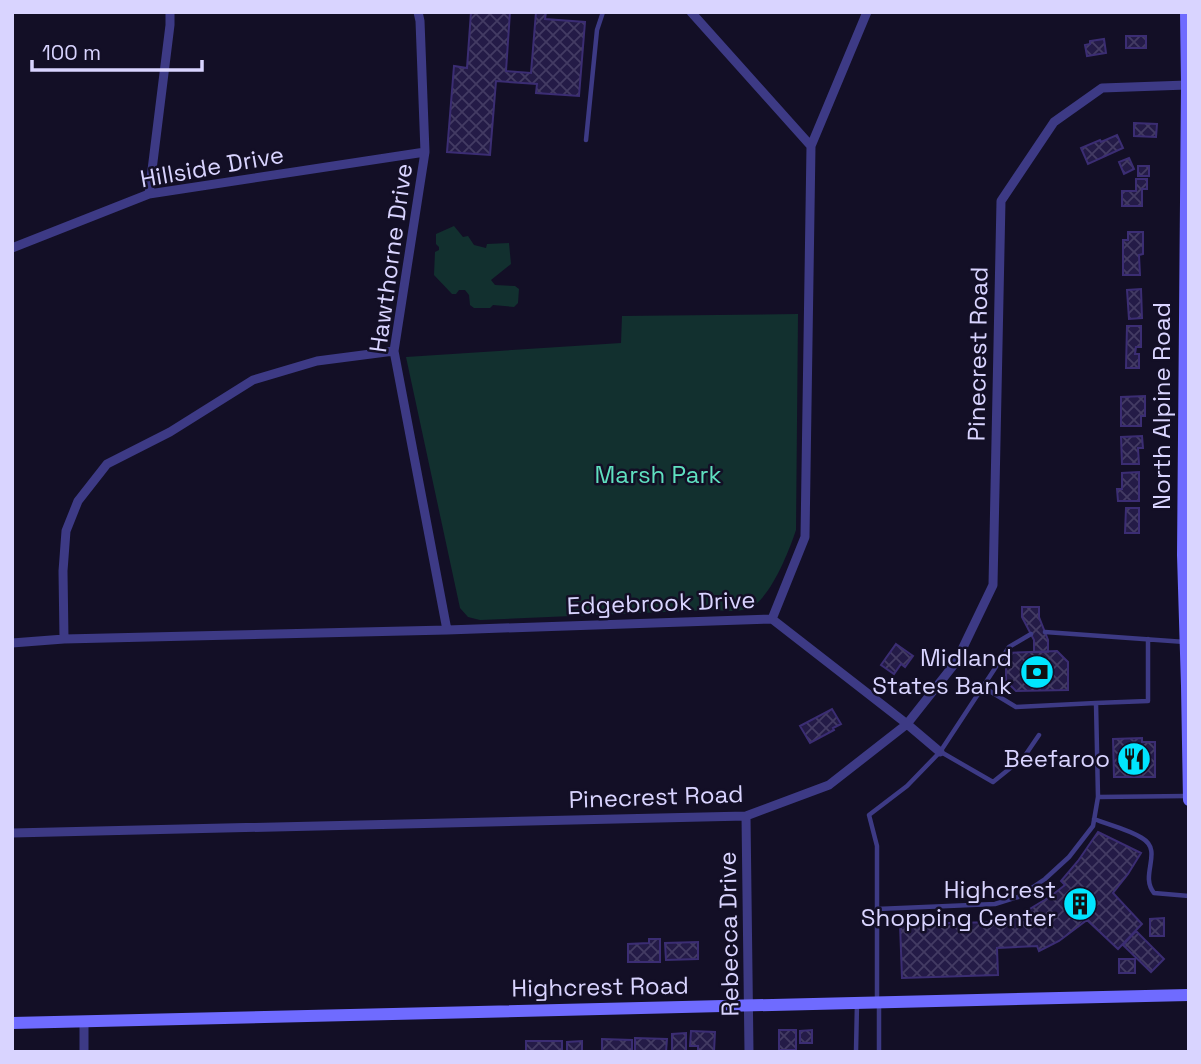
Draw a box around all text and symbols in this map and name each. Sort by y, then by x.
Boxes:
scale bar [32,28,201,72]
text: 100 m [42,39,101,66]
street label: Hillside Drive [138,139,286,194]
street label: Hawthorne Drive [362,161,419,355]
street label: Pinecrest Road [960,266,995,442]
street label: North Alpine Road [1146,302,1177,510]
park label: Marsh Park [595,459,721,490]
street label: Edgebrook Drive [566,584,756,621]
place label: Midland States Bank [872,642,1012,701]
bank icon: Midland States Bank [1018,653,1056,691]
restaurant icon: Beefaroo [1115,740,1153,778]
place label: Beefaroo [1004,743,1110,774]
street label: Pinecrest Road [568,778,744,815]
street label: Rebecca Drive [712,851,745,1017]
place label: Highcrest Shopping Center [861,874,1056,933]
building icon: Highcrest Shopping Center [1061,885,1099,923]
street label: Highcrest Road [511,969,689,1004]

